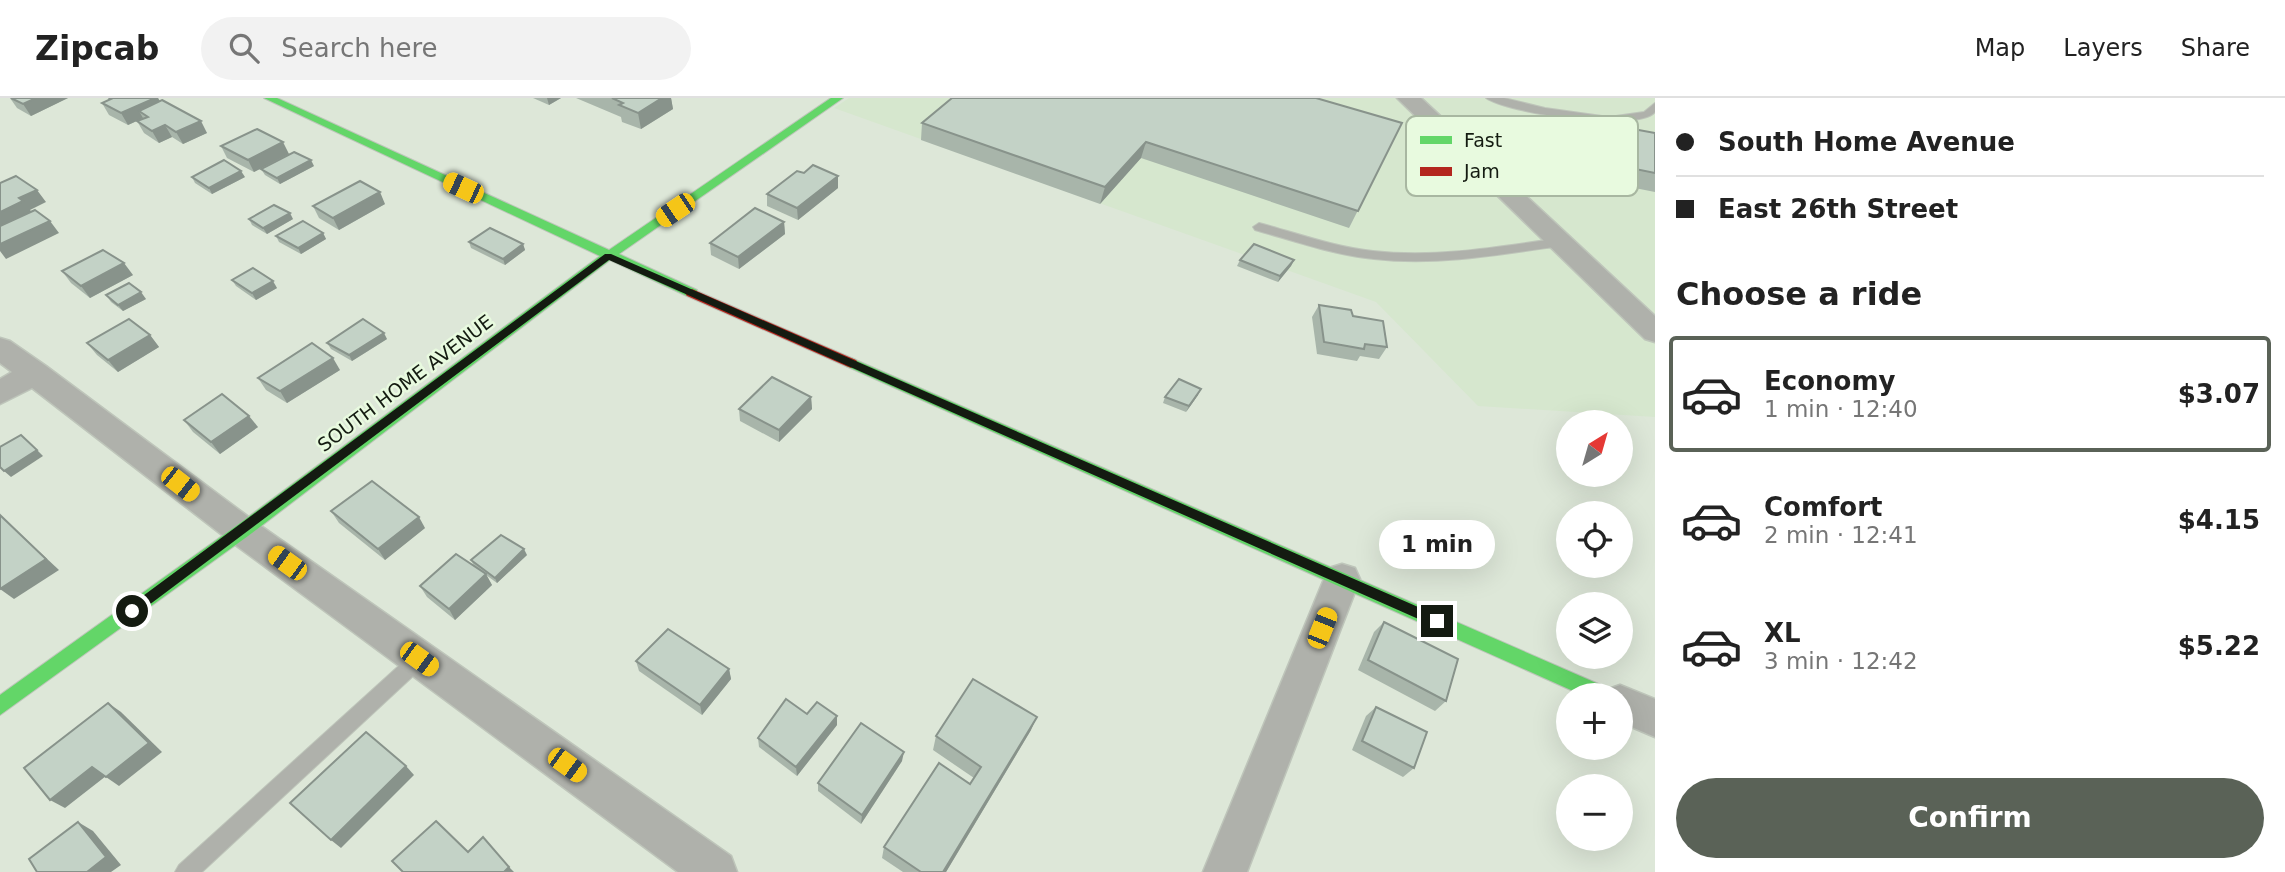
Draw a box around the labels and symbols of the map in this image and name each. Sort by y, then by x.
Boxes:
legend [1406,116,1638,196]
text: Fast [1464,129,1502,151]
text: Jam [1463,160,1500,182]
car [440,170,487,206]
car [652,190,699,230]
street label: SOUTH HOME AVENUE [313,310,497,456]
north arrow [1556,410,1633,486]
car [157,463,204,505]
callout: 1 min [1379,519,1495,568]
car [264,542,311,584]
route start [116,595,148,627]
car [1305,605,1340,651]
route end [1421,605,1453,637]
car [396,638,443,680]
car [544,744,591,786]

